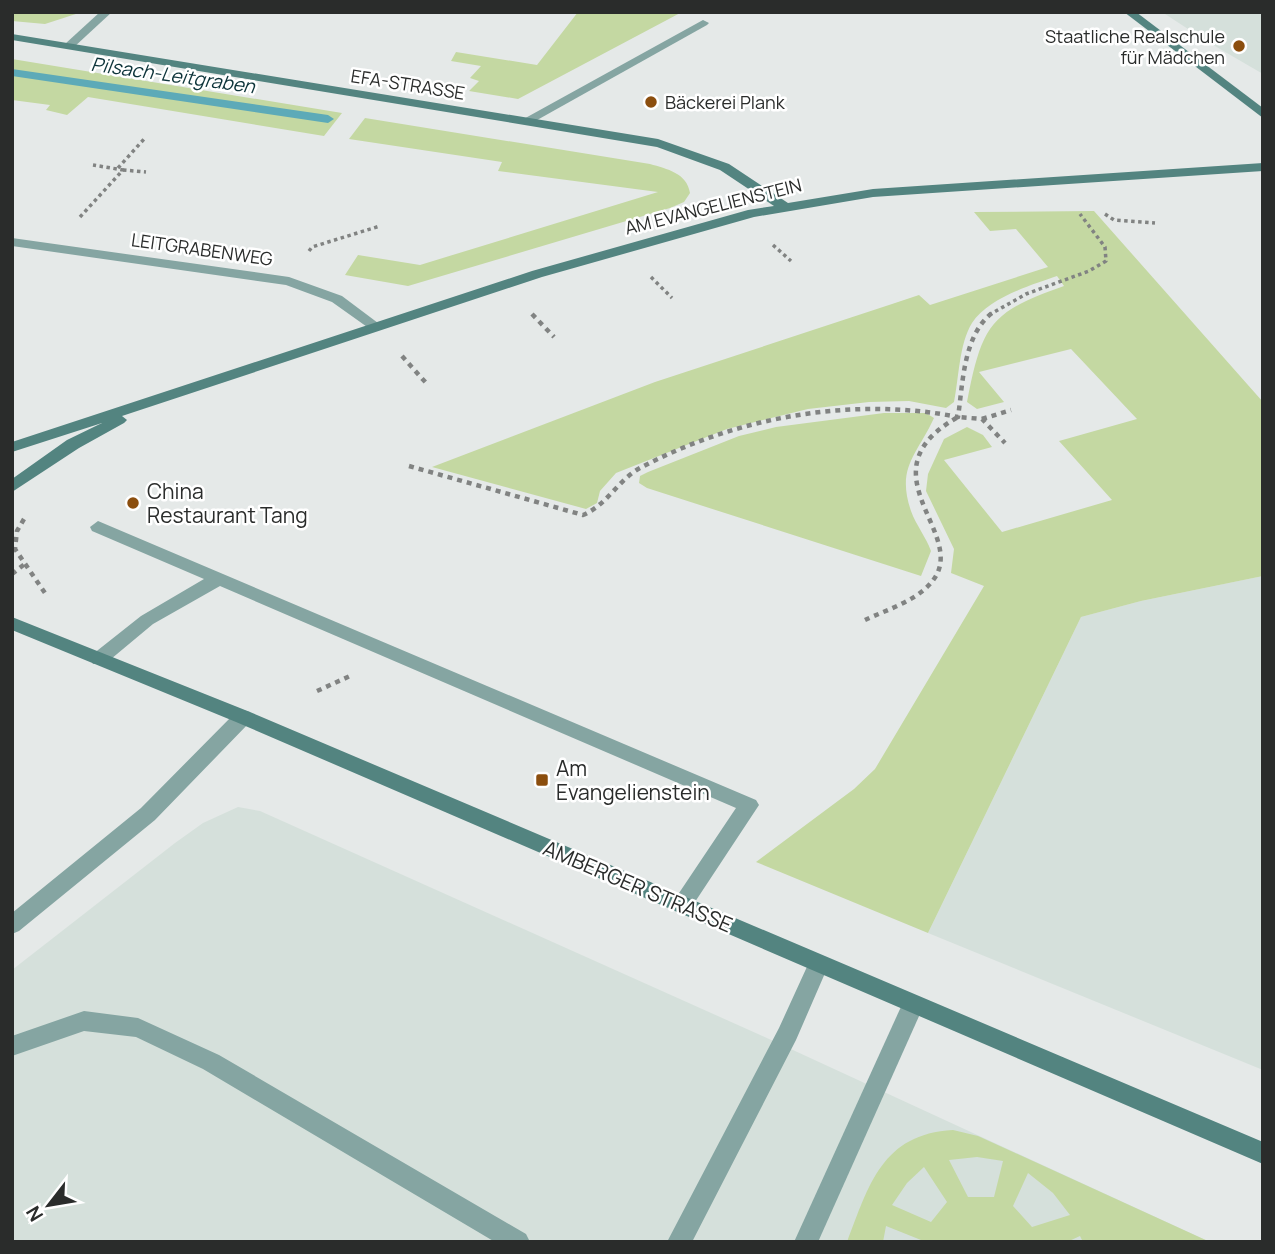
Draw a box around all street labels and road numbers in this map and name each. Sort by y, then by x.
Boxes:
street label: EFA-STRASSE [349,63,467,105]
street label: AM EVANGELIENSTEIN [622,172,804,240]
street label: LEITGRABENWEG [130,227,275,271]
street label: AMBERGER STRASSE [539,833,737,939]

